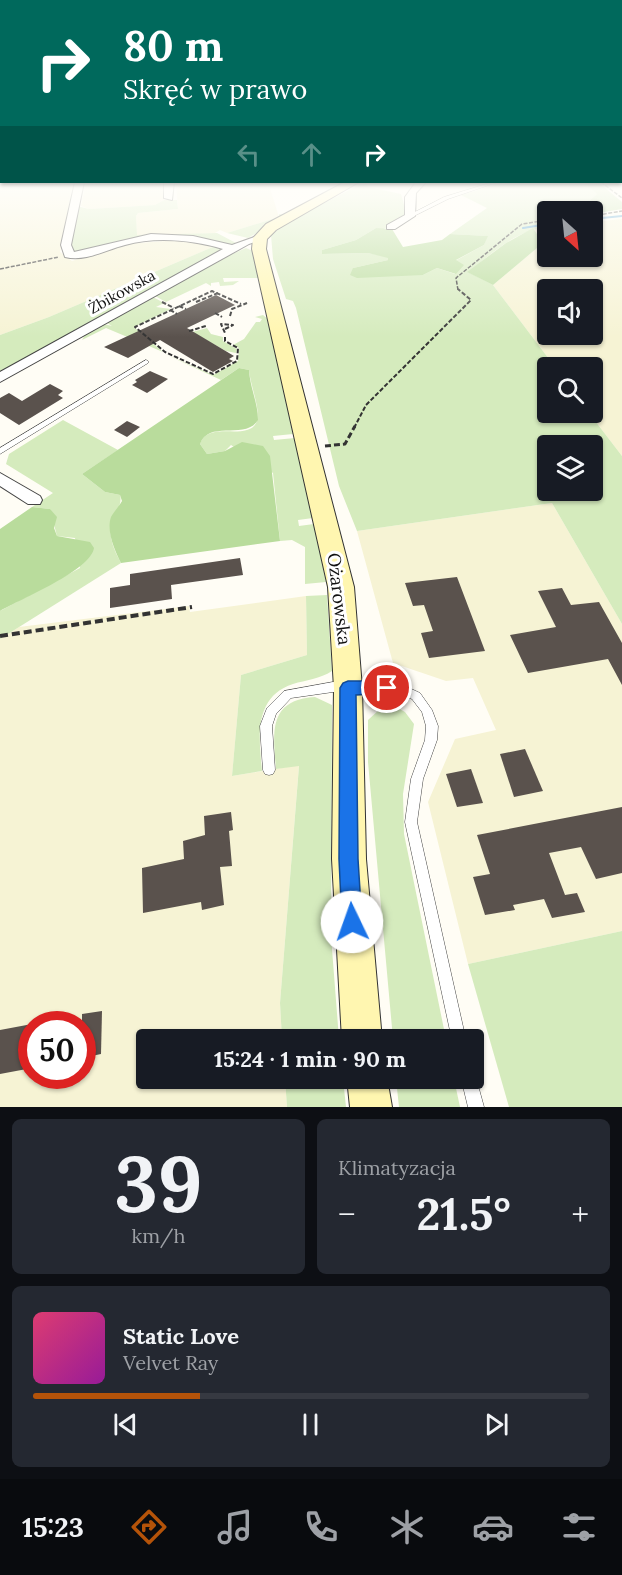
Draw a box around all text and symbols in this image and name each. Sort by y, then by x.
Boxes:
text: 80 m [123,19,223,73]
icon: right [24,24,102,102]
text: Skręć w prawo [123,72,307,106]
icon: left [232,138,265,171]
icon: ahead [295,138,328,171]
icon: right [358,138,391,171]
north arrow [537,201,603,267]
map controls [537,201,603,501]
street label: Żbikowska [85,265,159,318]
button: sound [537,279,603,345]
button: search [537,357,603,423]
button: layers [537,435,603,501]
street label: Ożarowska [322,552,357,646]
pin [361,662,412,713]
icon: arrive [370,671,403,704]
position arrow [320,890,384,954]
speed limit sign: 50 [18,1011,96,1089]
text: 15:24 · 1 min · 90 m [214,1045,406,1073]
text: 39 [114,1134,203,1233]
text: Klimatyzacja [338,1155,456,1180]
text: 21.5° [416,1185,511,1242]
text: − [338,1193,356,1235]
text: + [571,1193,589,1235]
text: km/h [131,1223,186,1248]
text: Static Love [123,1322,239,1350]
text: Velvet Ray [123,1350,218,1375]
icon: previous [109,1408,142,1441]
icon: pause [294,1408,327,1441]
icon: next [480,1408,513,1441]
icon: directions [128,1506,170,1548]
icon: music [214,1506,256,1548]
icon: phone [300,1506,342,1548]
icon: climate [386,1506,428,1548]
icon: car [472,1506,514,1548]
icon: filters [558,1506,600,1548]
text: 15:23 [22,1510,84,1544]

